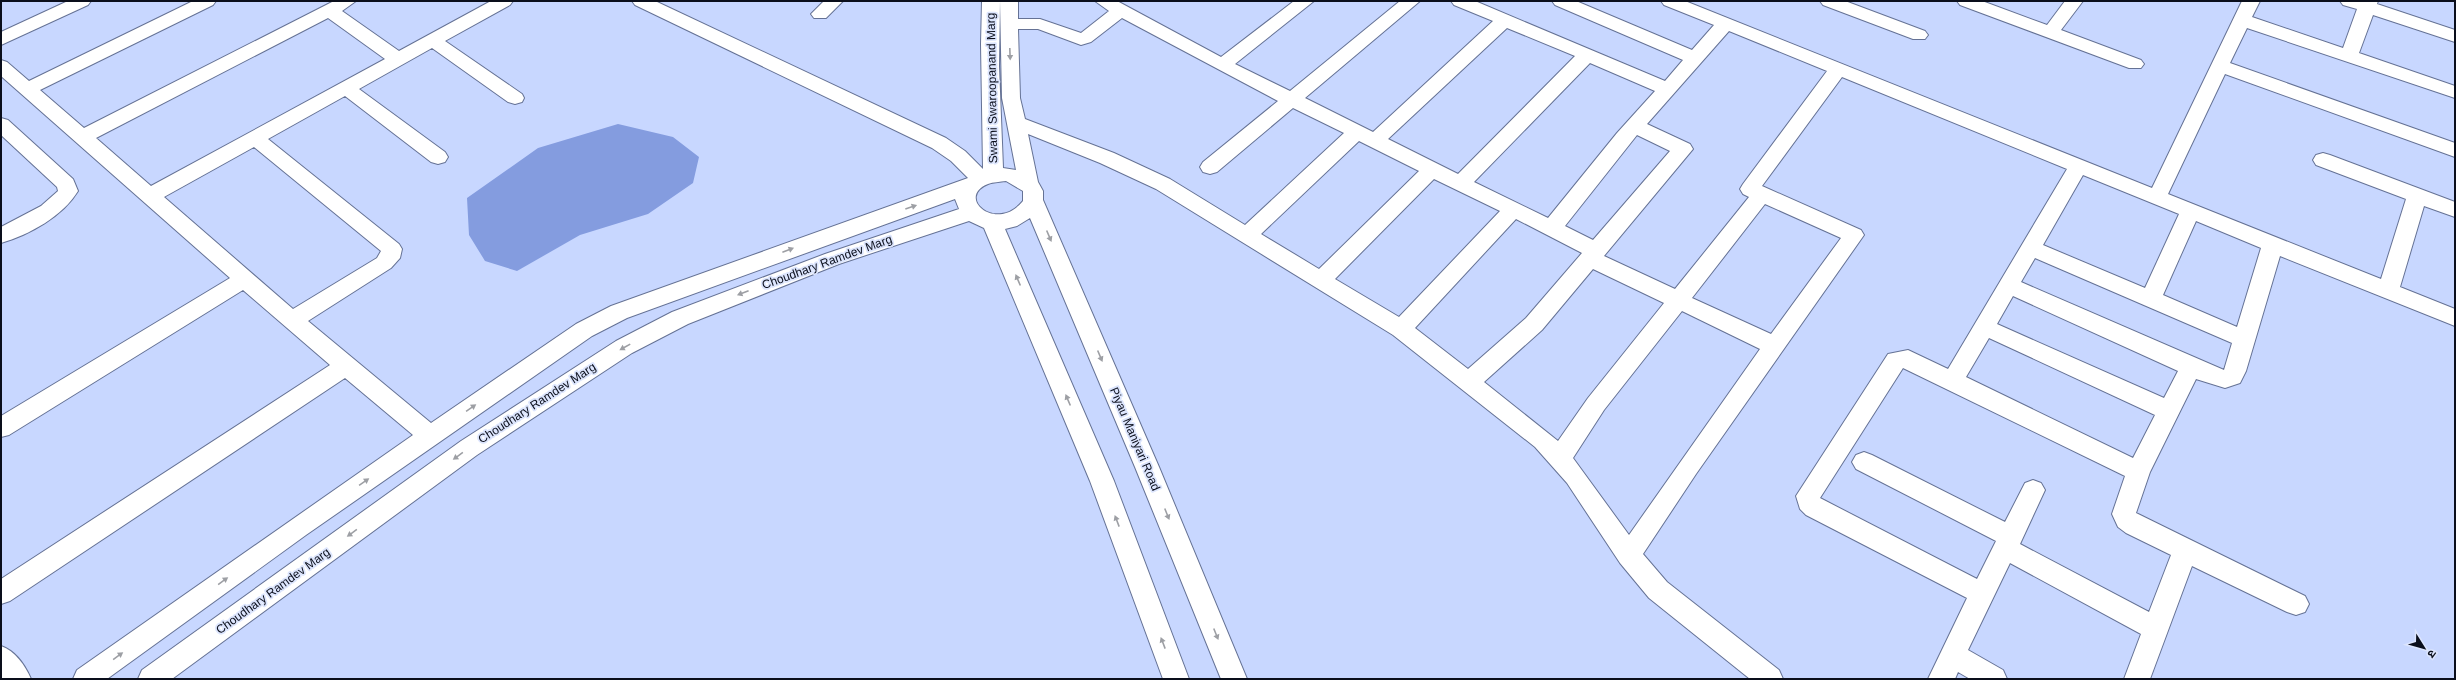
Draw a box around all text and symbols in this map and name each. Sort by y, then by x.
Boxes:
street label: Swami Swaroopanand Marg [984,13,1000,163]
one-way arrow [1007,48,1013,61]
one-way arrow [905,204,917,210]
one-way arrow [1046,230,1052,242]
street label: Choudhary Ramdev Marg [760,232,894,292]
one-way arrow [783,247,795,253]
one-way arrow [1014,274,1020,286]
one-way arrow [737,291,749,297]
one-way arrow [619,343,631,350]
one-way arrow [1097,350,1103,361]
street label: Choudhary Ramdev Marg [476,360,598,446]
street label: Piyau Maniyari Road [1107,385,1163,493]
one-way arrow [1065,395,1071,406]
one-way arrow [466,404,476,412]
one-way arrow [452,452,463,460]
one-way arrow [359,478,369,486]
one-way arrow [1163,508,1170,520]
one-way arrow [1113,514,1119,526]
one-way arrow [347,529,358,537]
street label: Choudhary Ramdev Marg [213,545,333,637]
one-way arrow [218,577,229,585]
north arrow [2404,628,2444,668]
one-way arrow [1213,629,1219,641]
one-way arrow [1159,636,1165,648]
text: उ [2425,648,2439,661]
one-way arrow [112,652,123,660]

